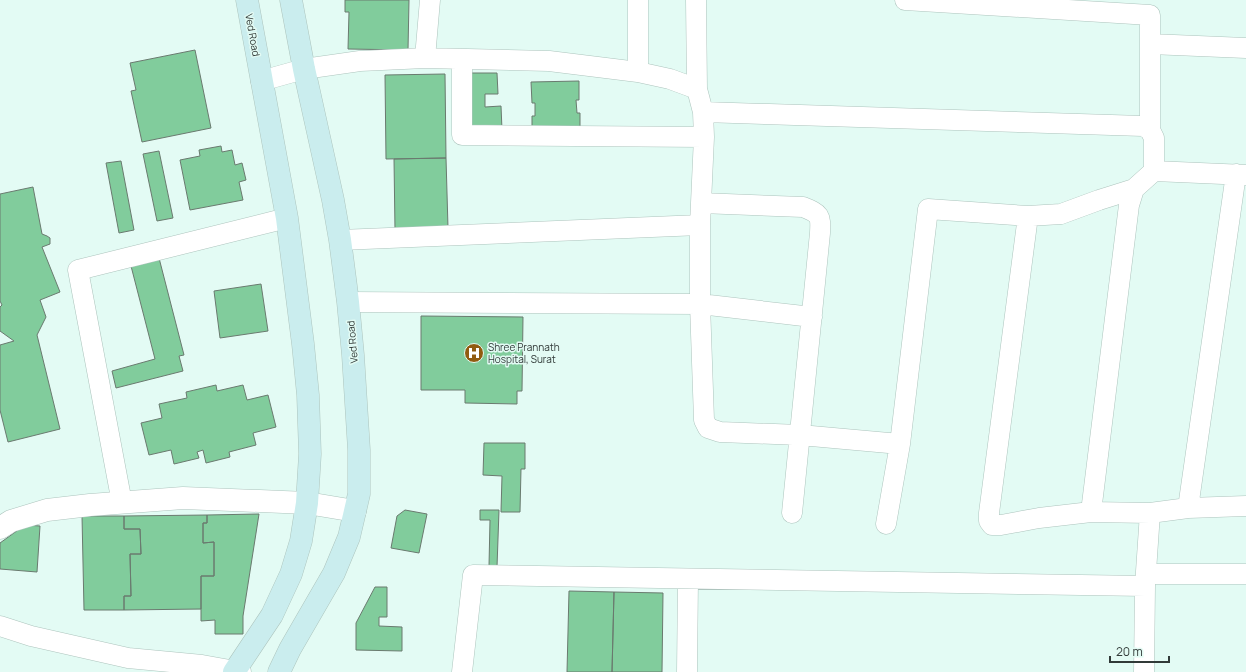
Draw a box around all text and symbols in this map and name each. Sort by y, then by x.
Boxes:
street label: Ved Road [242,13,264,57]
street label: Ved Road [343,320,361,364]
place label: Shree Prannath Hospital, Surat [488,340,560,366]
hospital icon: Shree Prannath Hospital, Surat [463,342,485,364]
scale bar [1110,638,1169,664]
text: 20 m [1116,643,1143,660]

